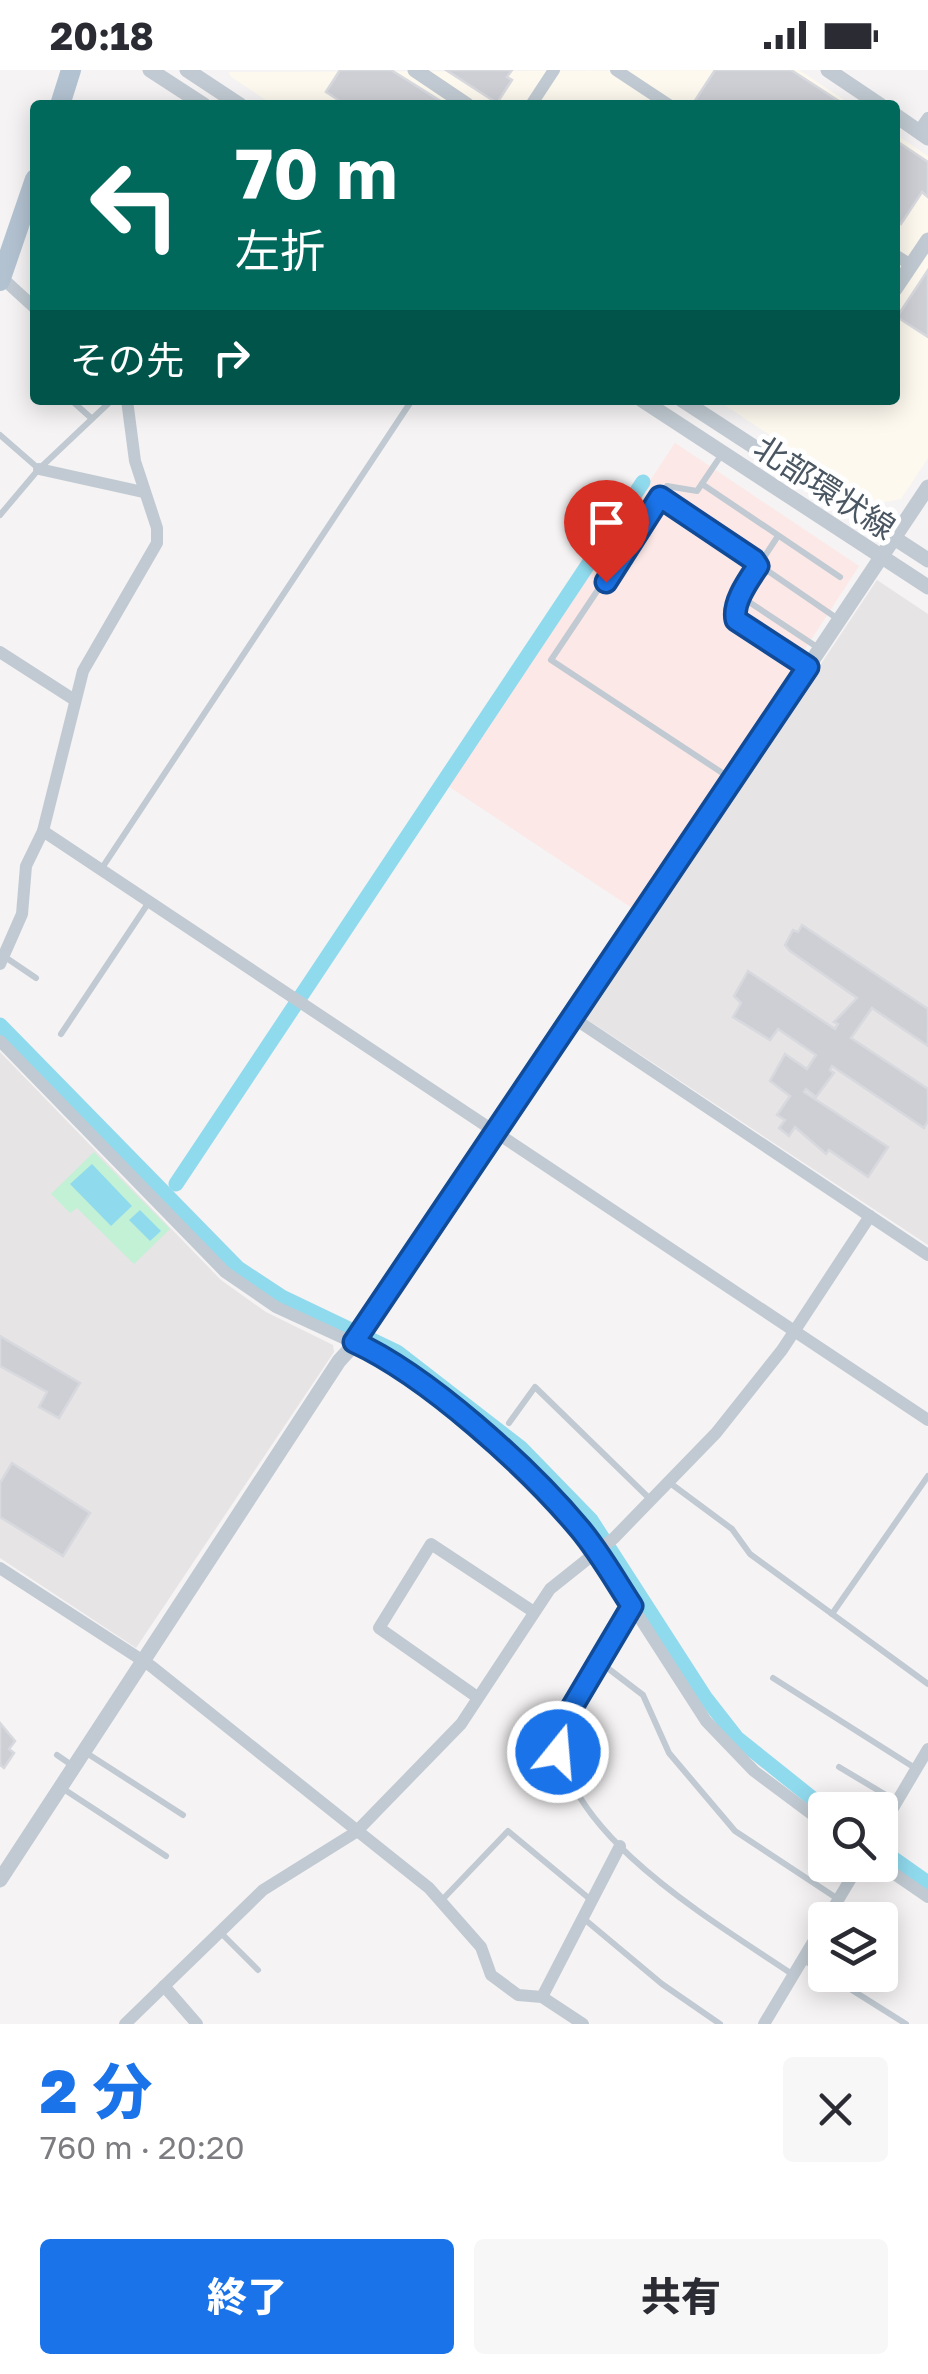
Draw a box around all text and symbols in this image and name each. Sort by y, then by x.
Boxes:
text: 20:18 [50,13,154,58]
text: 70 m [235,130,397,214]
icon: left [70,140,200,270]
text: 左折 [235,223,325,277]
icon: right [204,330,259,385]
text: その先 [70,337,184,382]
street label: 北部環状線 [748,427,902,547]
pin [564,480,649,583]
icon: arrive [579,495,634,550]
position arrow [506,1700,610,1804]
map controls [808,1792,898,1992]
button: search [808,1792,898,1882]
button: layers [808,1902,898,1992]
text: 2 分 [40,2054,152,2126]
button: close [783,2057,888,2162]
text: 760 m · 20:20 [40,2128,244,2166]
button: 終了 [40,2239,454,2354]
button: 共有 [474,2239,888,2354]

